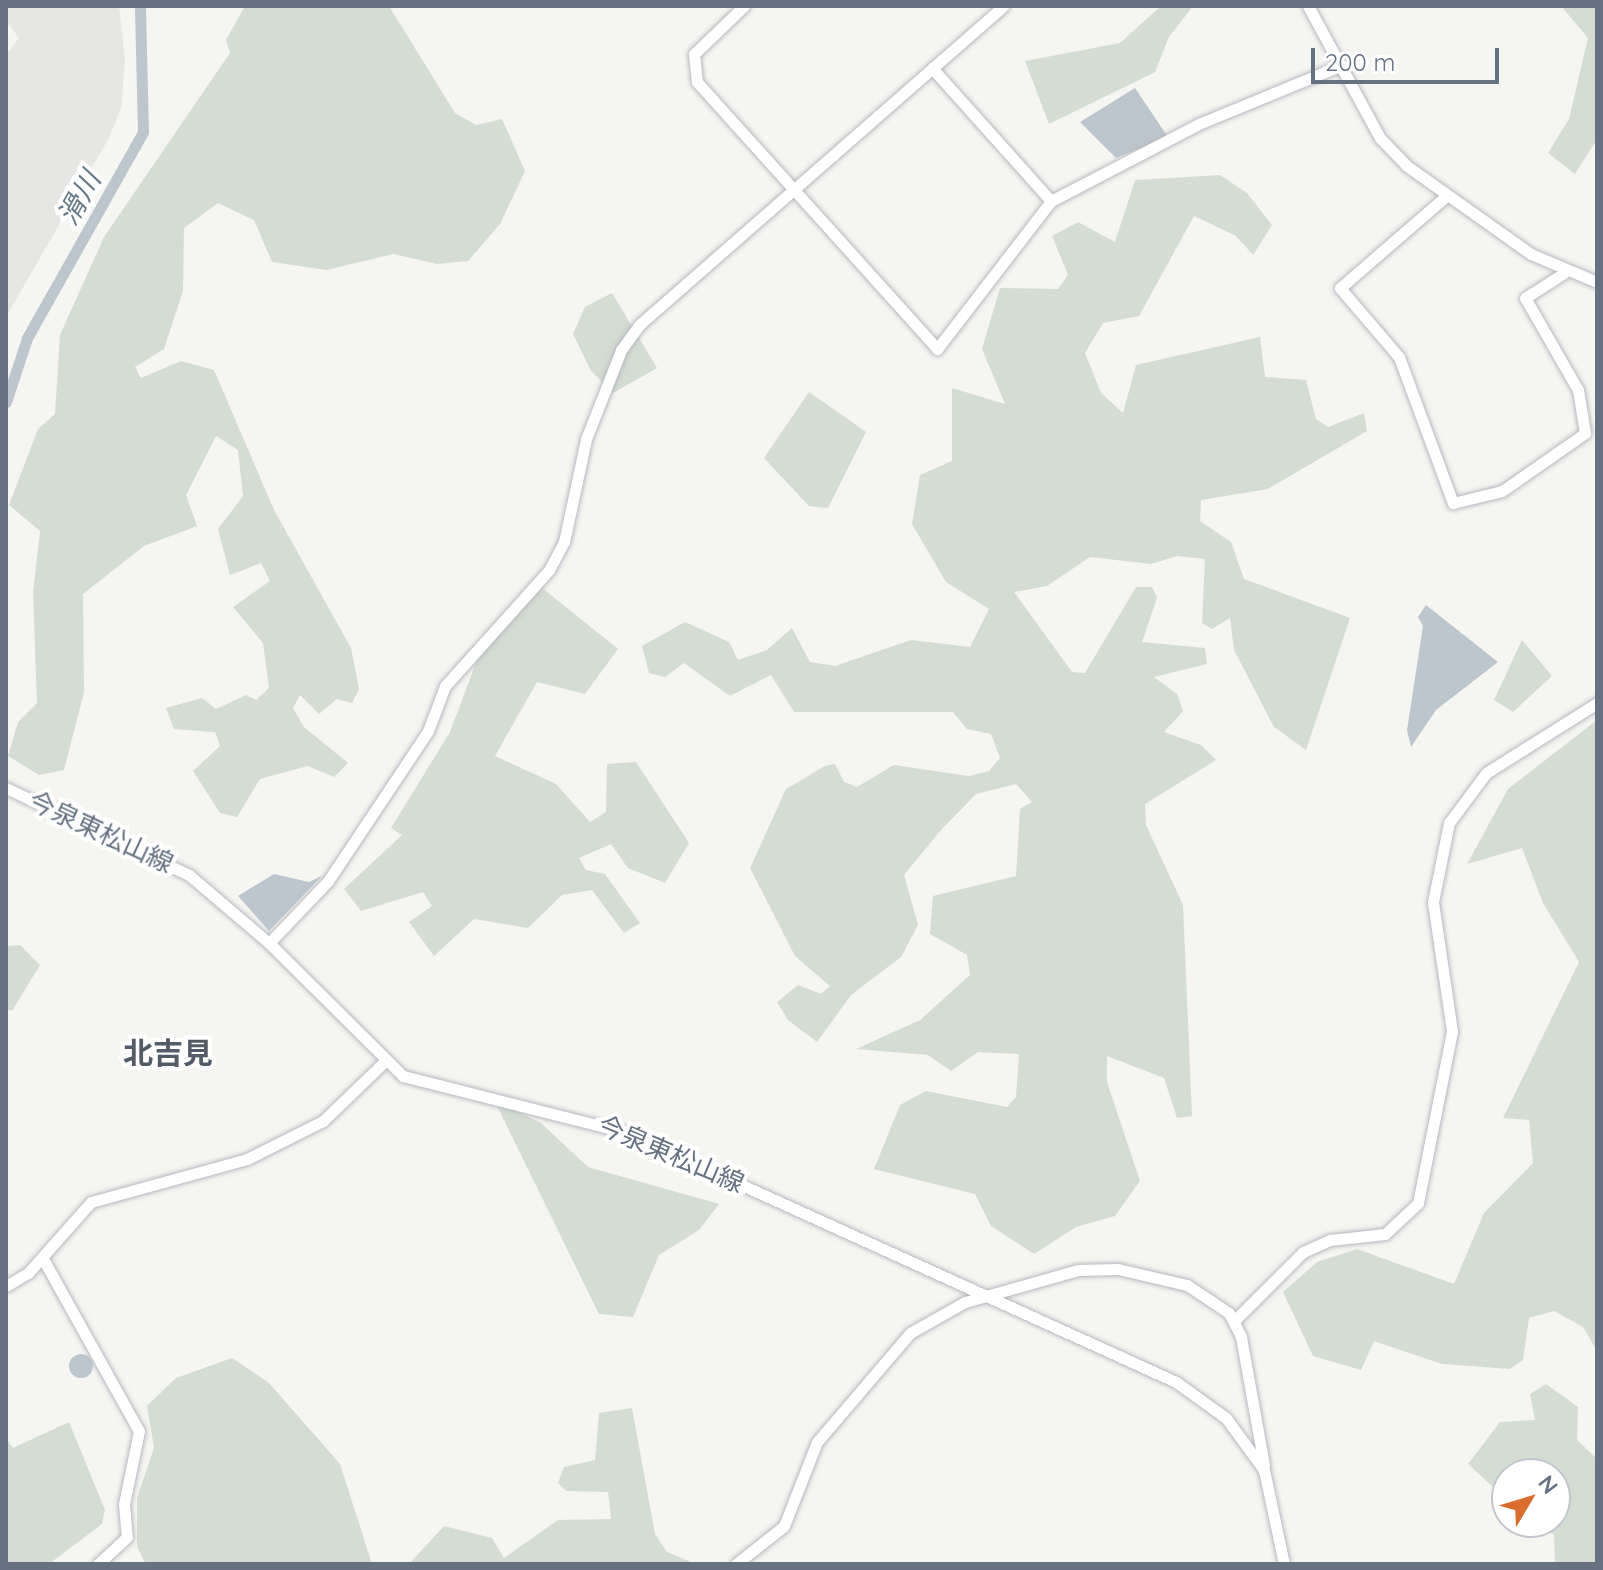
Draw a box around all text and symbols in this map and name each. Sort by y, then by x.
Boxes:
scale bar [1315,32,1503,82]
text: 200 m [1325,47,1395,77]
water label: 滑川 [51,165,107,231]
street label: 今泉東松山線 [24,785,178,879]
district label: 北吉見 [123,1035,213,1071]
street label: 今泉東松山線 [593,1109,749,1199]
north arrow [1491,1458,1571,1538]
text: N [1532,1469,1564,1499]

